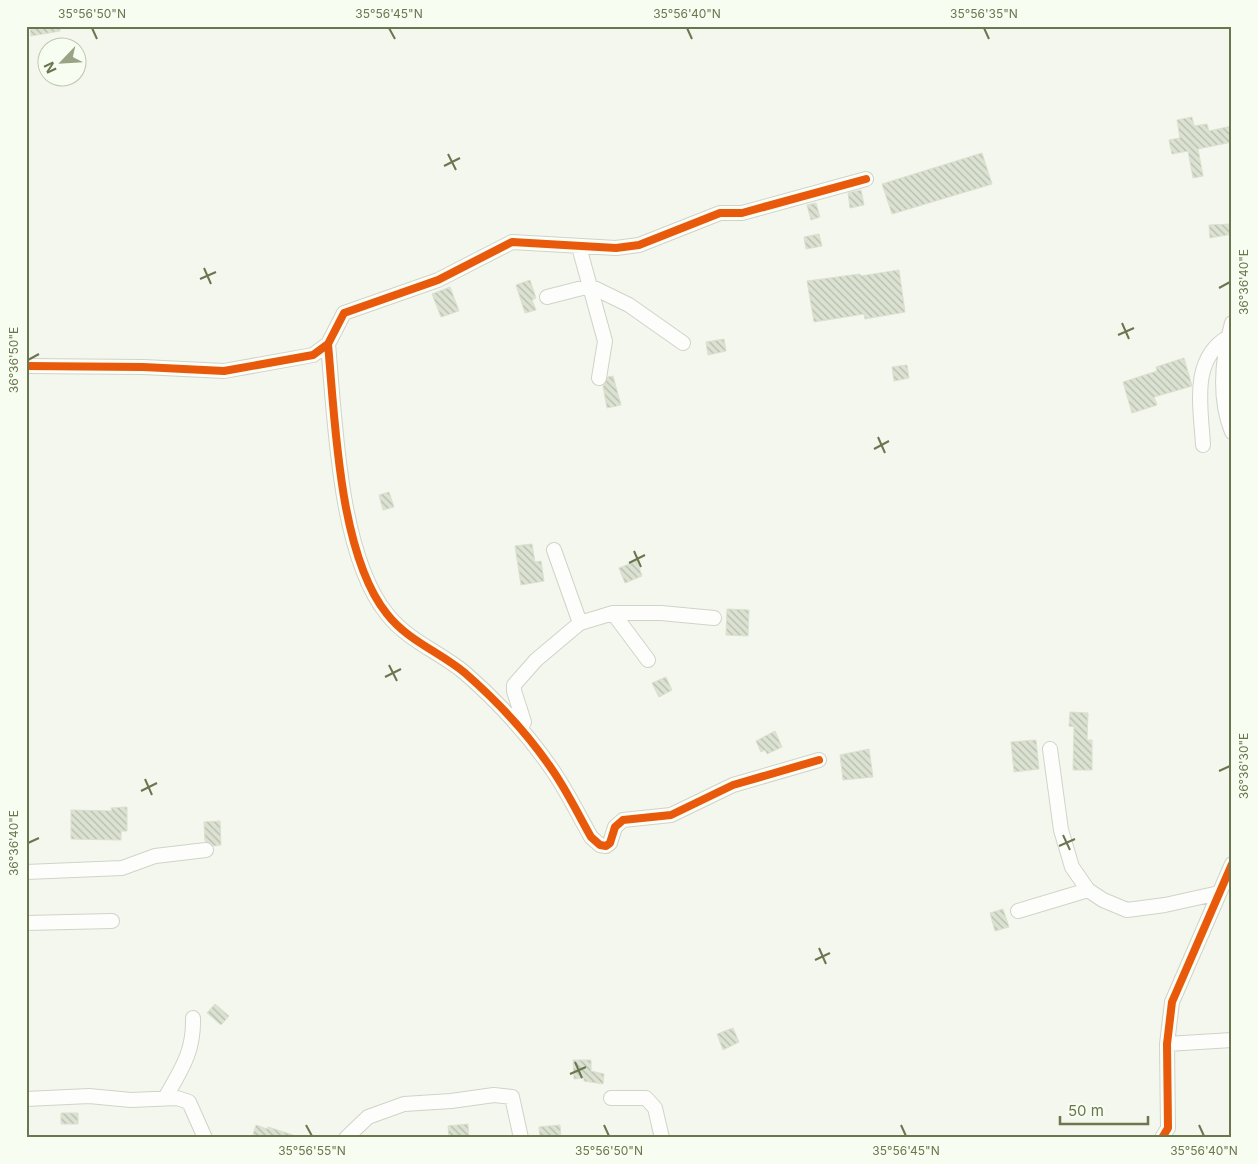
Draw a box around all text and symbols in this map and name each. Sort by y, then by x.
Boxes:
text: 35°56'50"N [58,6,126,21]
text: 35°56'45"N [355,6,423,21]
text: 35°56'40"N [653,6,721,21]
text: 35°56'35"N [950,6,1018,21]
north arrow [38,38,88,88]
text: N [40,59,60,76]
text: 36°36'40"E [1236,249,1251,315]
text: 36°36'50"E [6,327,21,393]
text: 36°36'30"E [1236,733,1251,799]
text: 36°36'40"E [6,810,21,876]
scale bar [1060,1094,1148,1126]
text: 50 m [1068,1101,1104,1120]
text: 35°56'55"N [278,1143,346,1158]
text: 35°56'50"N [575,1143,643,1158]
text: 35°56'45"N [872,1143,940,1158]
text: 35°56'40"N [1170,1143,1238,1158]

